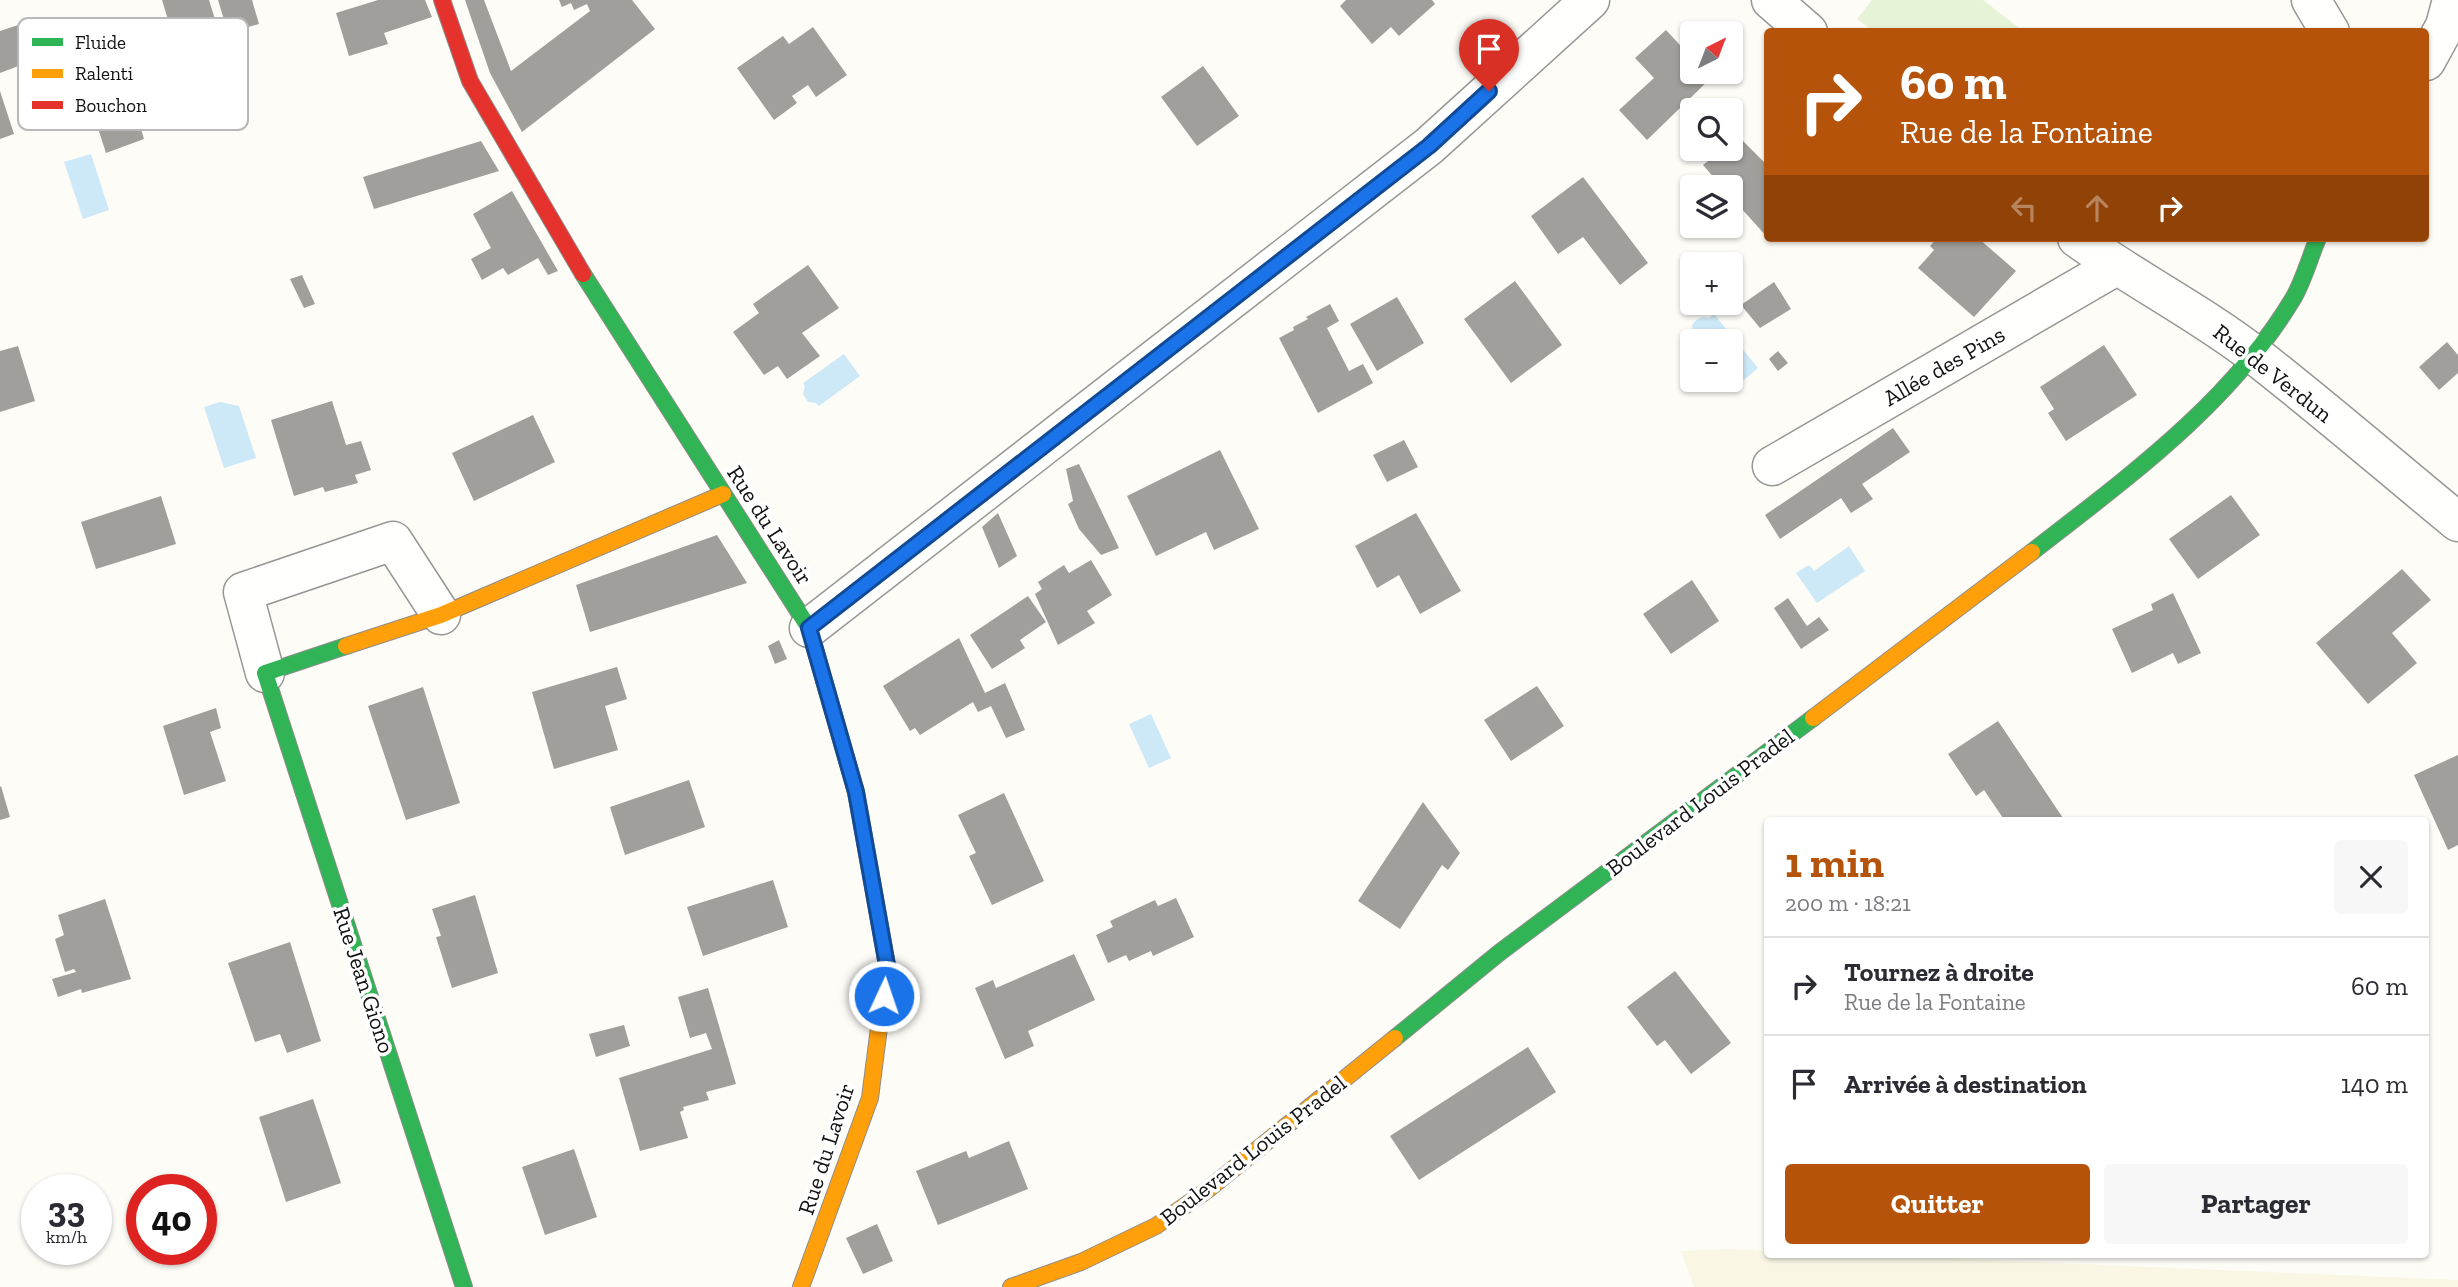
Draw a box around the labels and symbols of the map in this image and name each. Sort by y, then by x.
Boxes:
legend [18,18,248,130]
pin [1459,19,1519,91]
north arrow [1680,21,1743,84]
text: Fluide [75,31,126,54]
text: Ralenti [75,62,133,85]
text: Bouchon [75,94,147,117]
street label: Rue de Verdun [2208,318,2338,428]
street label: Allée des Pins [1878,320,2010,412]
street label: Rue du Lavoir [721,460,819,590]
street label: Boulevard Louis Pradel [1601,722,1799,882]
street label: Rue Jean Giono [327,903,401,1057]
position arrow [847,959,921,1033]
street label: Boulevard Louis Pradel [1155,1069,1351,1231]
street label: Rue du Lavoir [792,1080,860,1218]
speed limit sign: 40 [126,1174,217,1265]

